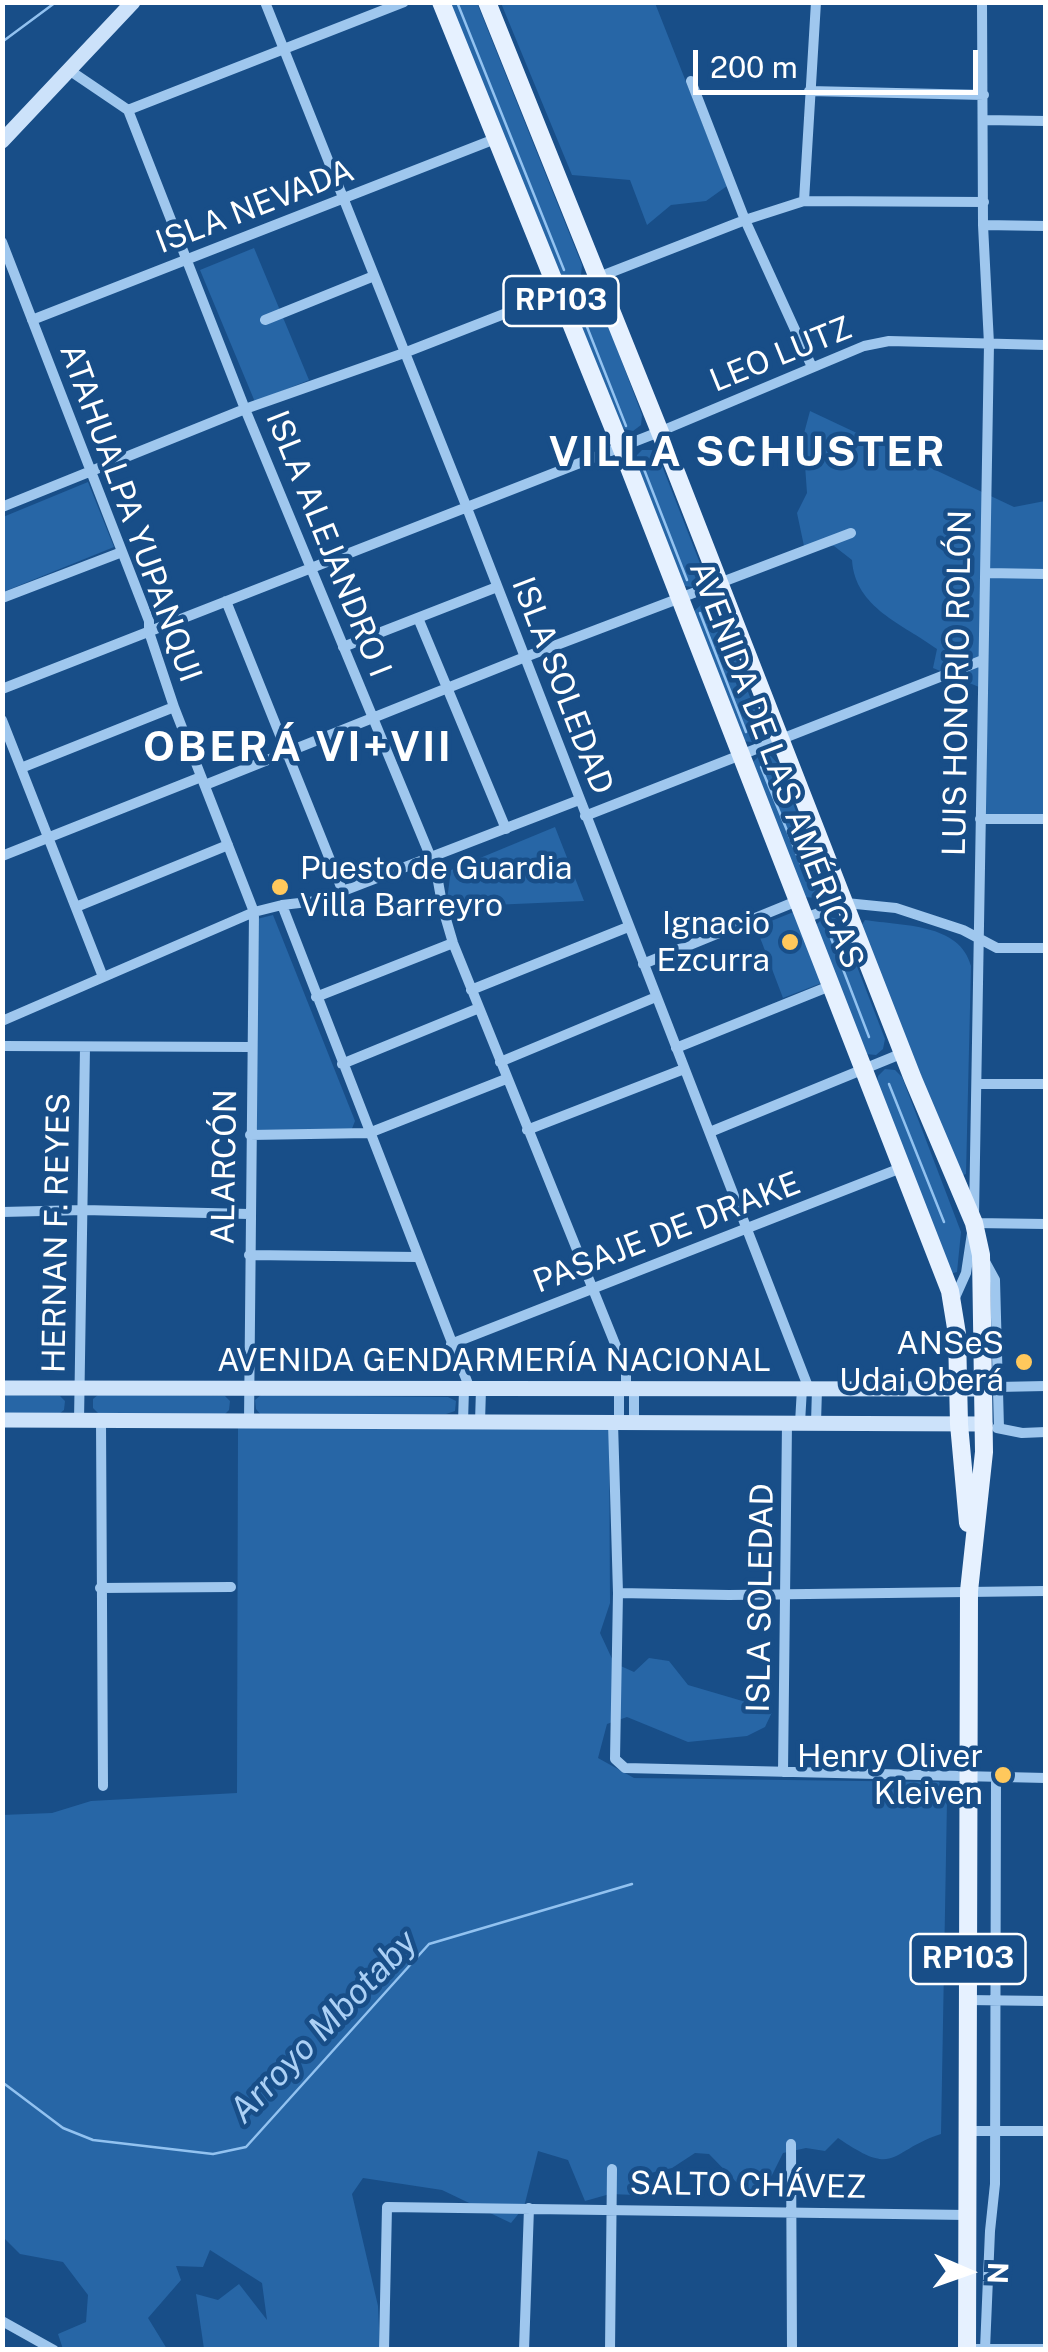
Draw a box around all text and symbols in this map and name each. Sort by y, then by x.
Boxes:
scale bar [698,30,983,92]
text: 200 m [710,49,798,85]
street label: ISLA NEVADA [151,152,359,262]
road number: RP103 [504,276,618,326]
street label: LEO LUTZ [705,309,857,401]
street label: ATAHUALPA YUPANQUI [51,339,209,687]
street label: ISLA ALEJANDRO I [257,405,399,683]
district label: VILLA SCHUSTER [549,428,947,478]
street label: LUIS HONORIO ROLÓN [936,510,980,856]
street label: AVENIDA DE LAS AMÉRICAS [680,556,872,974]
street label: ISLA SOLEDAD [503,572,621,800]
district label: OBERÁ VI+VII [143,723,453,773]
place label: Puesto de Guardia Villa Barreyro [300,850,572,925]
marker: Puesto de Guardia Villa Barreyro [269,876,291,898]
place label: Ignacio Ezcurra [657,905,770,980]
marker: Ignacio Ezcurra [779,931,801,953]
street label: ALARCÓN [204,1089,246,1245]
street label: HERNAN F. REYES [35,1093,79,1373]
street label: PASAJE DE DRAKE [528,1164,806,1302]
place label: ANSeS Udai Oberá [839,1325,1004,1400]
street label: AVENIDA GENDARMERÍA NACIONAL [217,1342,771,1380]
marker: ANSeS Udai Oberá [1013,1351,1035,1373]
street label: ISLA SOLEDAD [740,1483,782,1713]
place label: Henry Oliver Kleiven [797,1738,983,1813]
marker: Henry Oliver Kleiven [992,1764,1014,1786]
water label: Arroyo Mbotaby [221,1922,427,2132]
road number: RP103 [910,1934,1026,1984]
street label: SALTO CHÁVEZ [629,2165,867,2207]
north arrow [918,2222,1018,2322]
text: N [982,2262,1015,2285]

